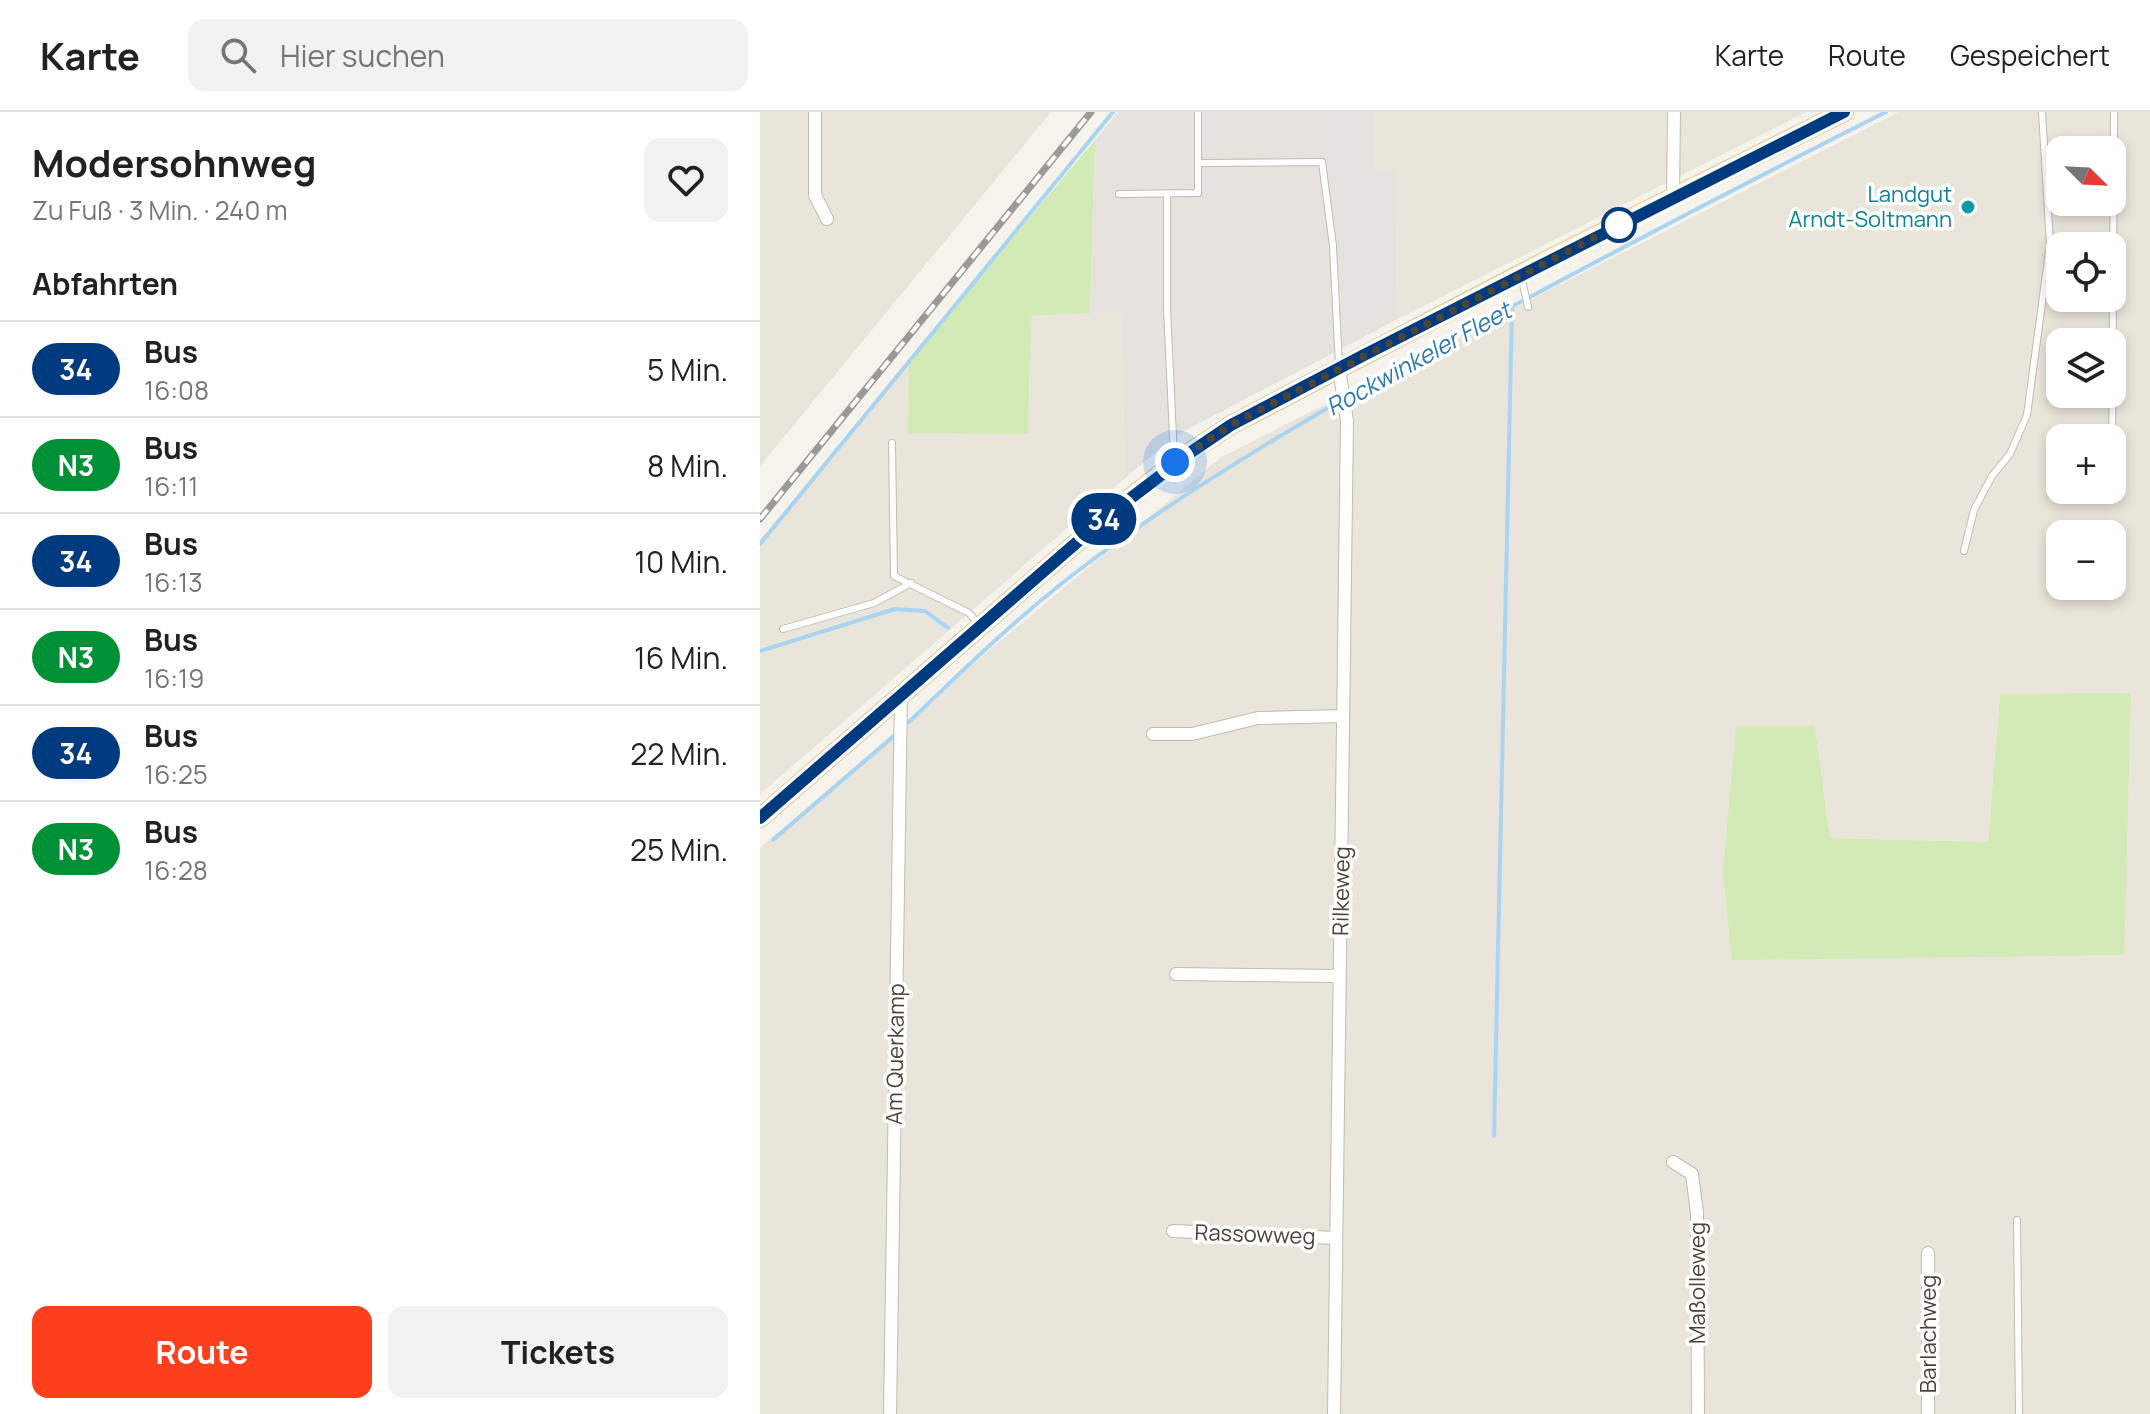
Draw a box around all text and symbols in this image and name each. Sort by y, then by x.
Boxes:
search box [188,19,748,91]
text: Karte [40,29,140,81]
icon: search [216,33,260,77]
text: Hier suchen [280,35,445,76]
text: Karte [1715,36,1784,74]
text: Route [1828,36,1906,74]
text: Gespeichert [1950,36,2110,74]
text: Modersohnweg [32,136,316,188]
north arrow [2046,136,2126,216]
map controls [2046,136,2126,600]
button: heart [644,138,728,222]
place label: Landgut Arndt-Soltmann [1789,179,1952,234]
text: Zu Fuß · 3 Min. · 240 m [32,192,288,228]
marker: Landgut Arndt-Soltmann [1959,198,1977,216]
unlabelled marker [1602,208,1636,242]
button: locate [2046,232,2126,312]
text: Abfahrten [32,263,178,304]
water label: Rockwinkeler Fleet [1320,292,1519,423]
button: layers [2046,328,2126,408]
text: Bus [144,331,198,372]
text: 5 Min. [647,349,728,390]
text: 34 [59,350,93,388]
text: 16:08 [144,372,209,408]
button: + [2046,424,2126,504]
text: Bus [144,427,198,468]
your location [1155,442,1195,482]
text: 8 Min. [647,445,728,486]
text: N3 [58,446,94,484]
text: 16:11 [144,468,198,504]
line badge: 34 [1068,493,1140,545]
text: 34 [1087,500,1121,538]
button: − [2046,520,2126,600]
text: Bus [144,523,198,564]
text: 10 Min. [634,541,728,582]
text: 34 [59,542,93,580]
text: 16:13 [144,564,203,600]
text: Bus [144,619,198,660]
text: 16 Min. [634,637,728,678]
text: N3 [58,638,94,676]
text: 16:19 [144,660,204,696]
text: Bus [144,715,198,756]
text: 22 Min. [630,733,728,774]
text: 34 [59,734,93,772]
text: 16:25 [144,756,208,792]
text: Bus [144,811,198,852]
text: 25 Min. [630,829,728,870]
text: N3 [58,830,94,868]
street label: Rilkeweg [1325,846,1357,936]
text: 16:28 [144,852,208,888]
street label: Am Querkamp [879,983,911,1125]
street label: Rassowweg [1194,1217,1316,1251]
street label: Maßolleweg [1682,1222,1712,1344]
street label: Barlachweg [1913,1275,1943,1393]
button: Route [32,1306,372,1398]
button: Tickets [388,1306,728,1398]

